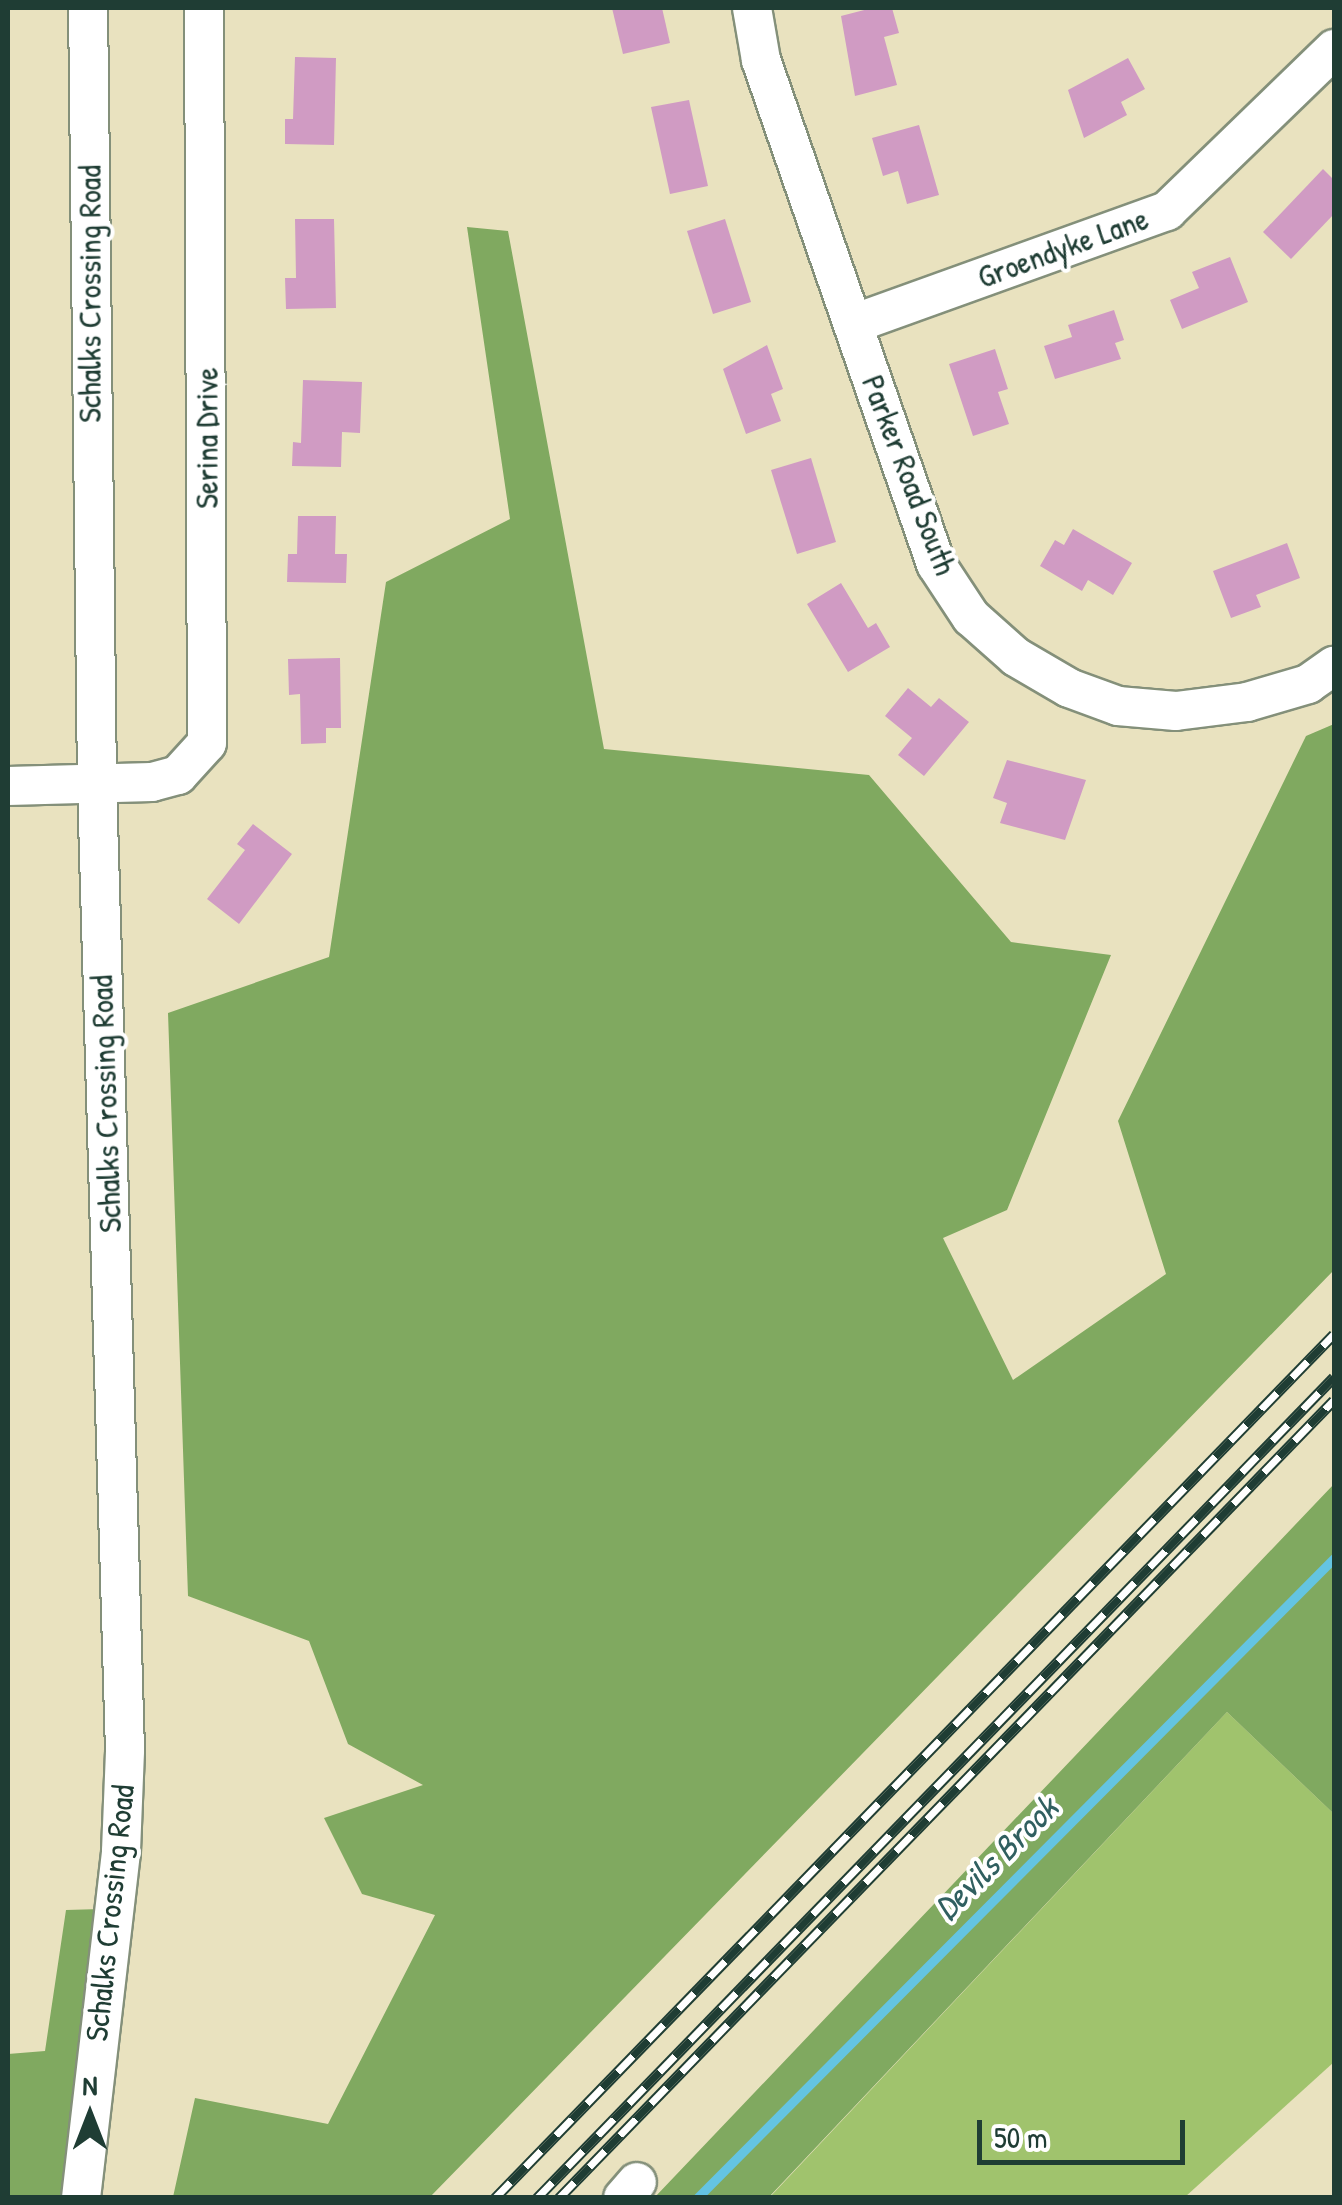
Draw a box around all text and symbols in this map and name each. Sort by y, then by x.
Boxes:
street label: Schalks Crossing Road [71,165,109,423]
street label: Groendyke Lane [972,199,1154,297]
street label: Serina Drive [188,367,226,509]
street label: Parker Road South [853,370,965,580]
street label: Schalks Crossing Road [82,975,130,1233]
street label: Schalks Crossing Road [77,1783,143,2043]
water label: Devils Brook [926,1788,1066,1928]
north arrow [40,2065,140,2165]
text: N [83,2066,97,2104]
scale bar [982,2100,1190,2162]
text: 50 m [994,2117,1047,2157]

